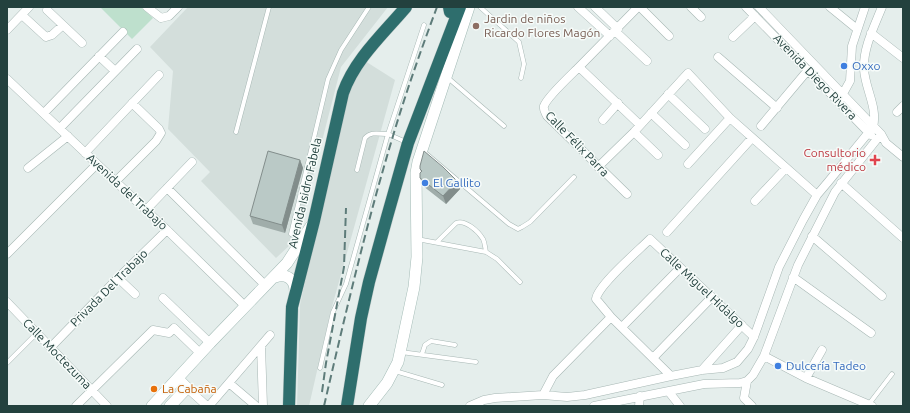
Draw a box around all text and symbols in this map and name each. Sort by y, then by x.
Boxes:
place label: Jardin de niños Ricardo Flores Magón [484,12,600,39]
marker: Jardin de niños Ricardo Flores Magón [471,21,481,31]
street label: Avenida Diego Rivera [771,31,860,122]
place label: Oxxo [852,59,881,72]
marker: Oxxo [839,61,849,71]
street label: Calle Félix Parra [543,108,612,179]
street label: Avenida Isidro Fabela [285,136,324,250]
place label: Consultorio médico [803,146,866,173]
street label: Avenida del Trabajo [84,151,170,232]
marker: Consultorio médico [869,154,881,166]
place label: El Gallito [433,176,481,189]
marker: El Gallito [420,178,430,188]
street label: Calle Miguel Hidalgo [658,245,747,330]
street label: Privada Del Trabajo [67,246,150,329]
street label: Calle Moctezuma [21,316,94,391]
place label: Dulcería Tadeo [786,359,866,372]
marker: Dulcería Tadeo [773,361,783,371]
place label: La Cabaña [162,382,217,395]
marker: La Cabaña [149,384,159,394]

